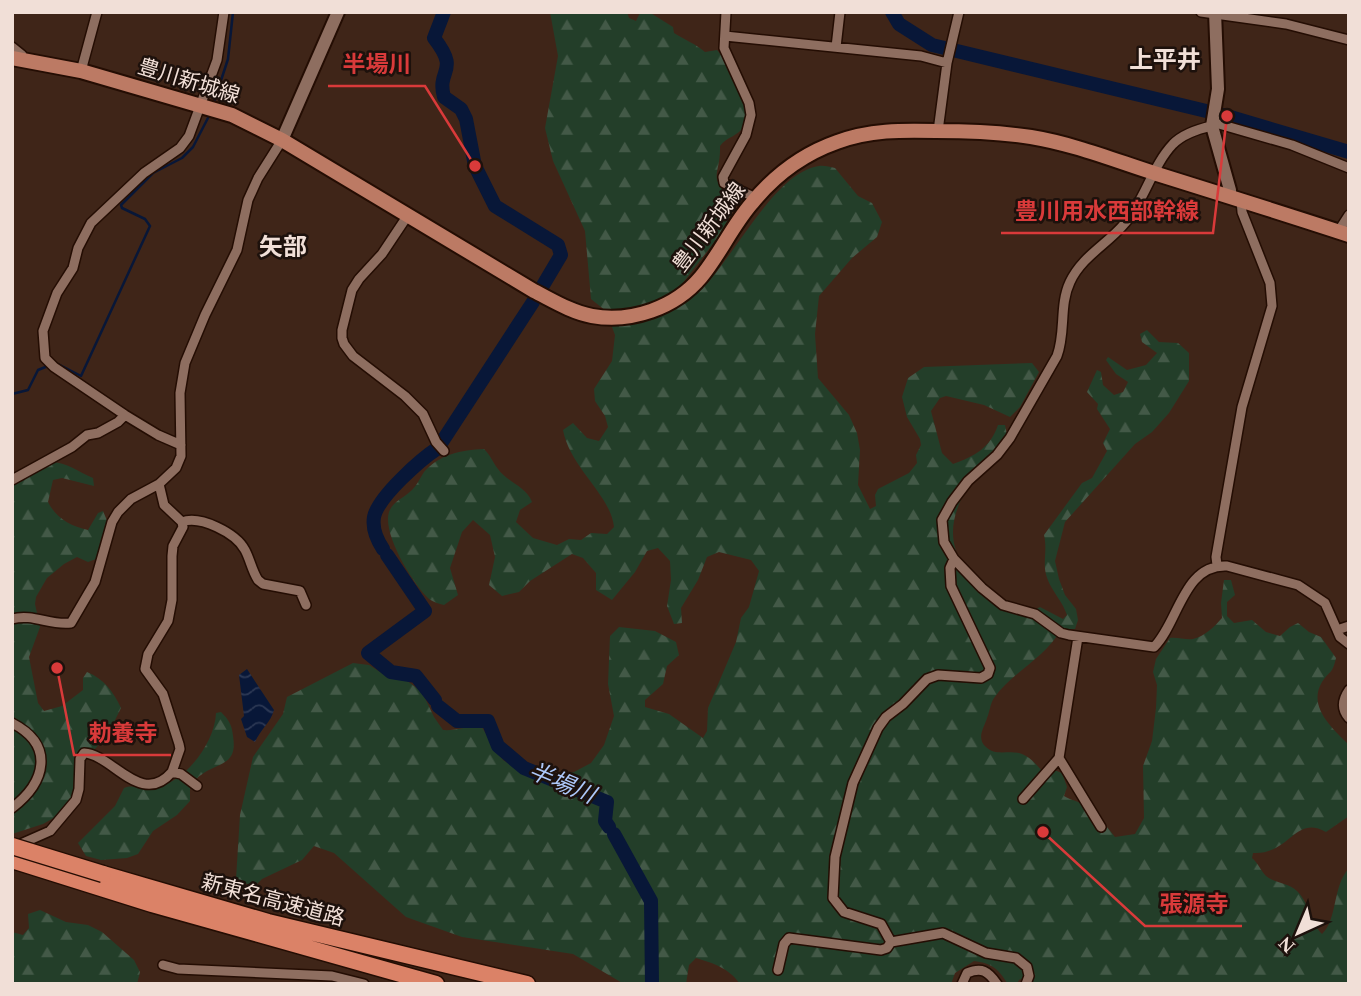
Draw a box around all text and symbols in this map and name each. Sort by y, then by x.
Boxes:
callout: 半場川 [328,42,425,86]
district label: 上平井 [1129,47,1201,73]
text: 半場川 [343,52,412,77]
street label: 豊川新城線 [135,54,243,108]
street label: 豊川新城線 [668,178,750,276]
callout: 豊川用水西部幹線 [1001,189,1213,233]
text: 豊川用水西部幹線 [1015,199,1199,224]
district label: 矢部 [259,234,307,260]
callout: 勅養寺 [74,711,171,755]
text: 勅養寺 [89,721,158,746]
water label: 半場川 [525,758,601,809]
street label: 新東名高速道路 [199,869,347,931]
callout: 張源寺 [1145,882,1242,926]
text: 張源寺 [1160,892,1229,917]
north arrow [1263,898,1333,968]
text: N [1274,932,1299,957]

